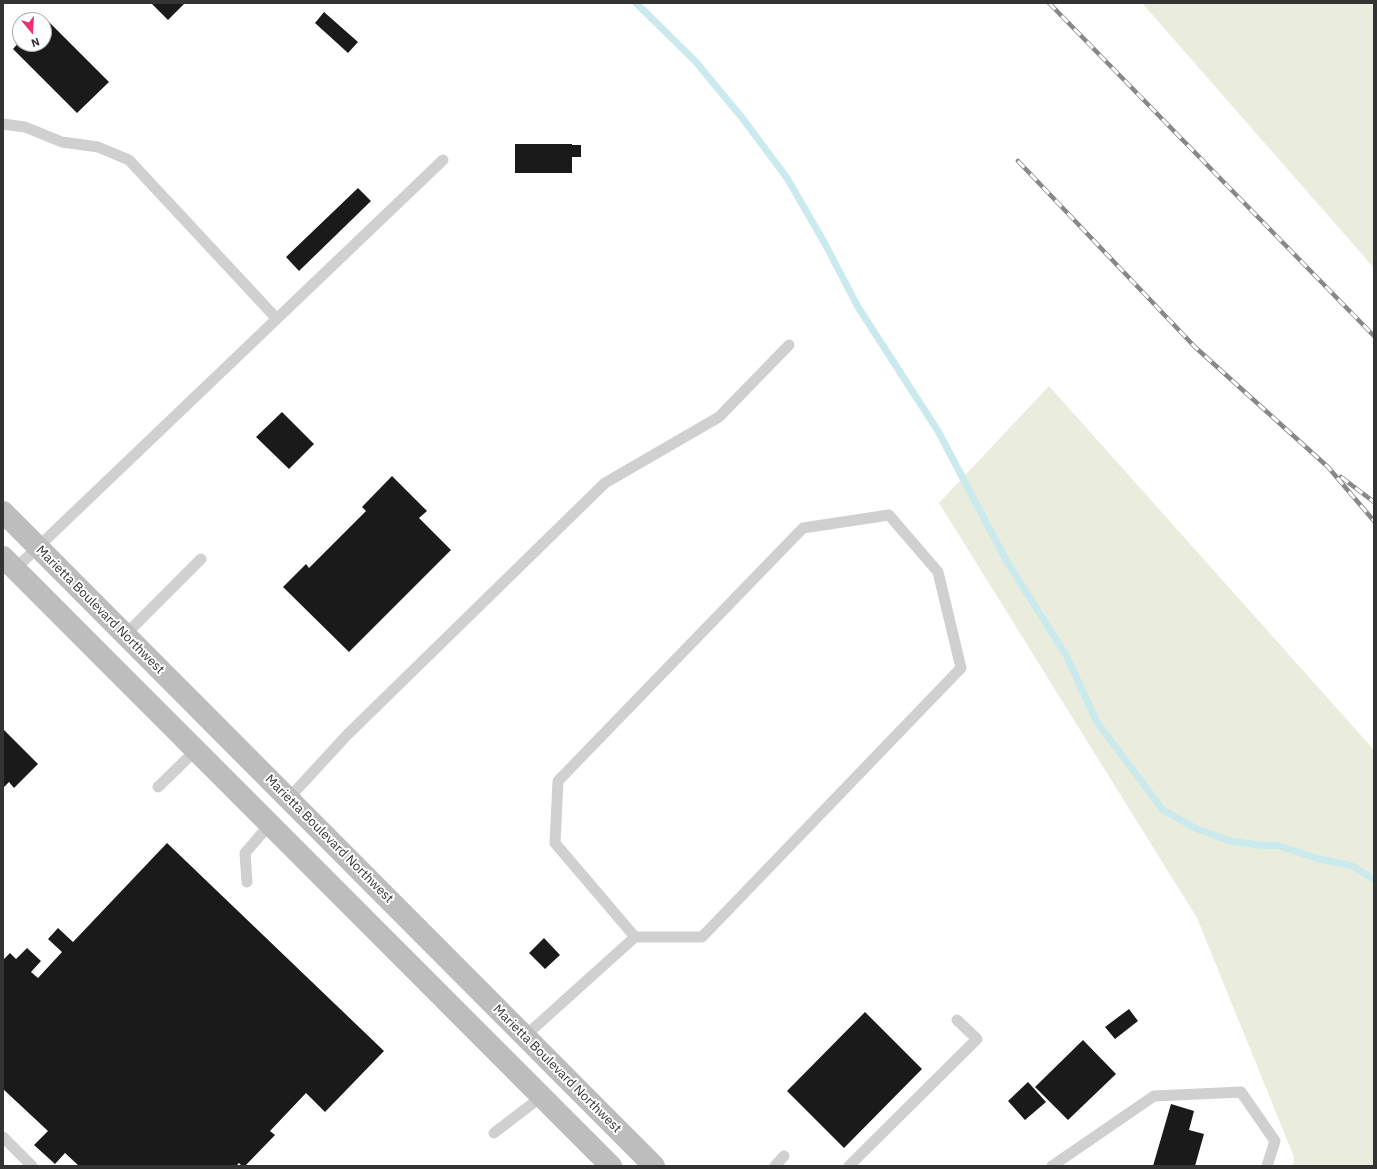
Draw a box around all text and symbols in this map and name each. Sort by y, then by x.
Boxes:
north arrow [12,12,52,52]
text: N [29,35,41,50]
street label: Marietta Boulevard Northwest [33,543,167,677]
street label: Marietta Boulevard Northwest [262,772,396,906]
street label: Marietta Boulevard Northwest [490,1002,624,1136]

